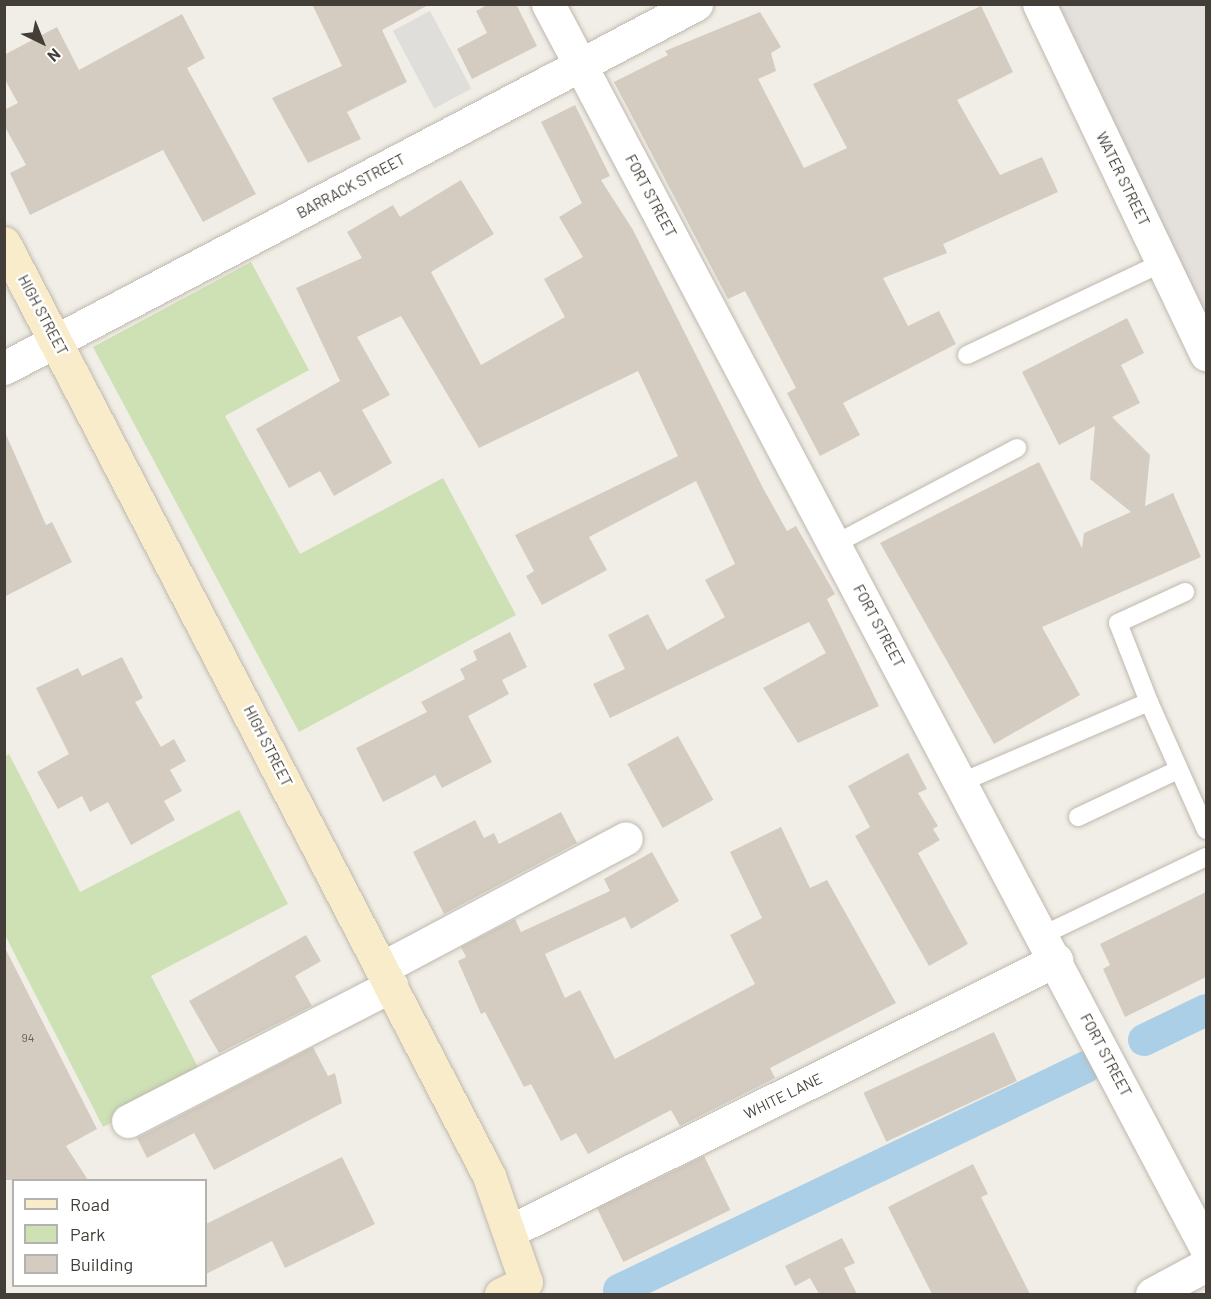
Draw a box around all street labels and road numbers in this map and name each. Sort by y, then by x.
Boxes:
street label: WATER STREET [1092,129,1154,229]
street label: BARRACK STREET [294,150,408,222]
street label: FORT STREET [622,151,680,241]
street label: HIGH STREET [14,272,72,358]
street label: FORT STREET [850,581,908,671]
street label: HIGH STREET [240,702,296,790]
street label: FORT STREET [1077,1010,1135,1100]
street label: WHITE LANE [741,1069,825,1123]

